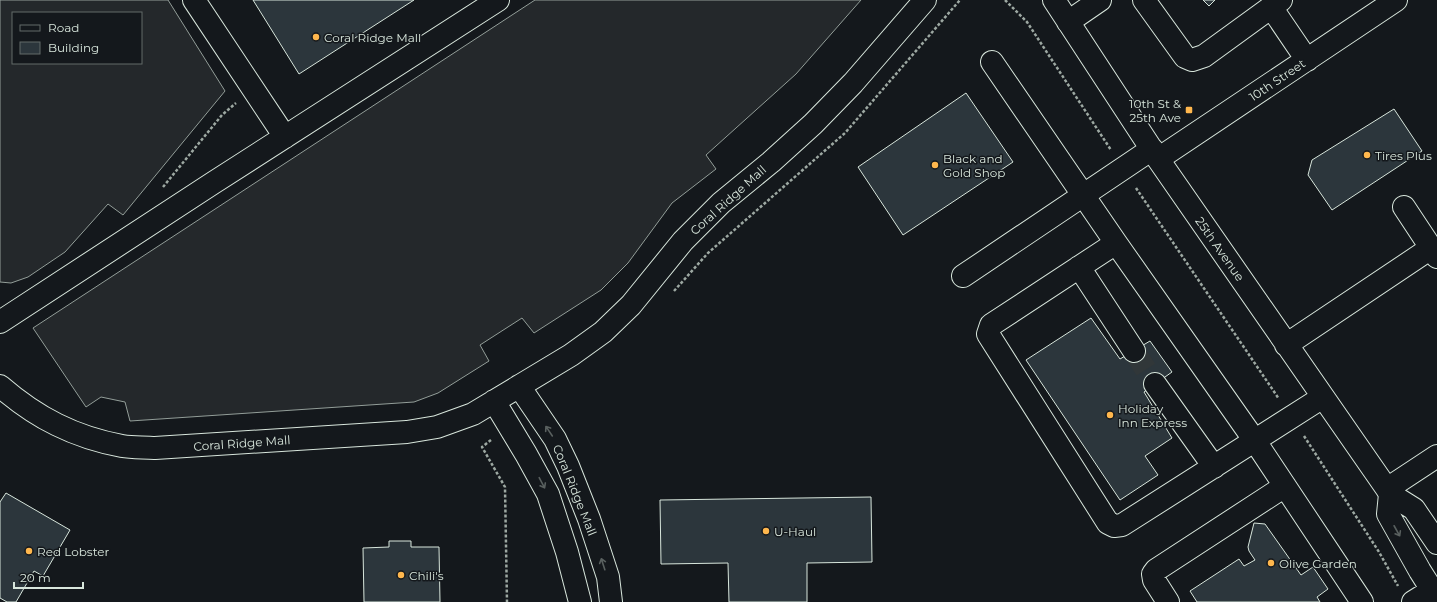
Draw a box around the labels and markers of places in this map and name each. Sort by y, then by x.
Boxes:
place label: Coral Ridge Mall [324,30,421,45]
marker: Coral Ridge Mall [311,32,321,42]
place label: 10th St & 25th Ave [1129,96,1181,125]
marker: 10th St & 25th Ave [1184,105,1194,115]
place label: Tires Plus [1375,148,1432,163]
marker: Tires Plus [1362,150,1372,160]
place label: Black and Gold Shop [943,151,1005,180]
marker: Black and Gold Shop [930,160,940,170]
place label: Holiday Inn Express [1118,401,1187,430]
marker: Holiday Inn Express [1105,410,1115,420]
place label: U-Haul [774,524,816,539]
marker: U-Haul [761,526,771,536]
place label: Red Lobster [37,544,110,559]
marker: Red Lobster [24,546,34,556]
place label: Olive Garden [1279,556,1357,571]
marker: Olive Garden [1266,558,1276,568]
place label: Chili's [409,568,444,583]
marker: Chili's [396,570,406,580]

